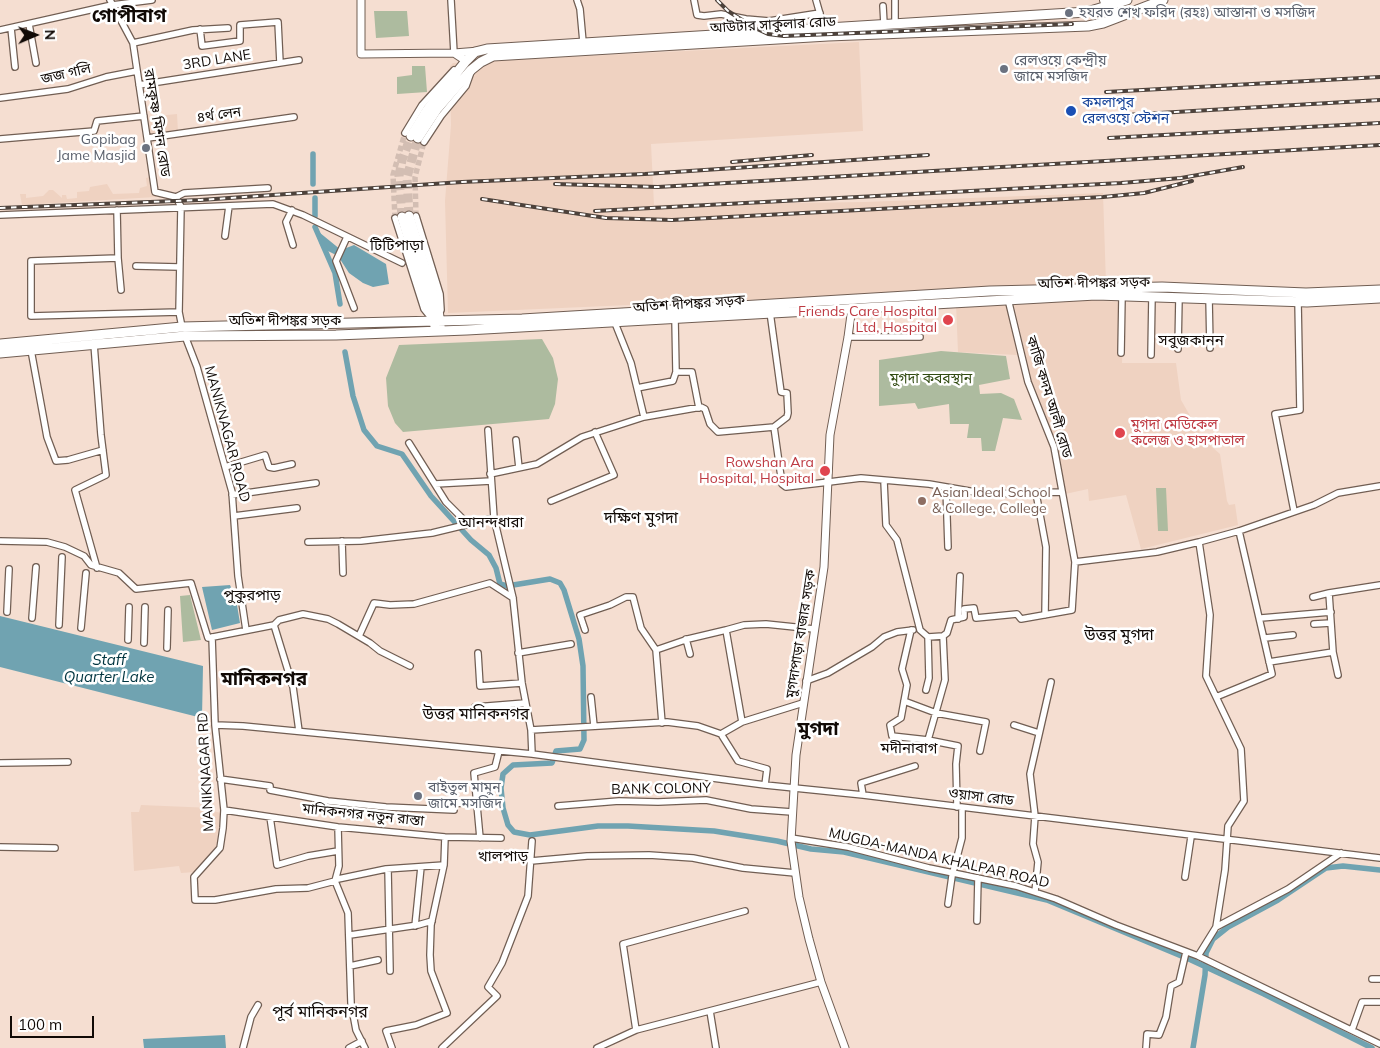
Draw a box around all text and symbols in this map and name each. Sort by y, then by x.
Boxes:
district label: গোপীবাগ [92,5,166,27]
place label: হযরত শেখ ফরিদ (রহঃ) আস্তানা ও মসজিদ [1079,5,1315,21]
marker: হযরত শেখ ফরিদ (রহঃ) আস্তানা ও মসজিদ [1063,7,1075,19]
north arrow [10,10,60,60]
street label: আউটার সার্কুলার রোড [709,13,837,37]
text: N [41,29,59,40]
street label: 3RD LANE [182,46,252,74]
place label: রেলওয়ে কেন্দ্রীয় জামে মসজিদ [1014,53,1106,85]
street label: জজ গলি [39,60,93,88]
marker: রেলওয়ে কেন্দ্রীয় জামে মসজিদ [998,63,1010,75]
street label: রামকৃষ্ণ মিশন রোড [140,68,174,178]
place label: কমলাপুর রেলওয়ে স্টেশন [1082,95,1169,128]
street label: ৪র্থ লেন [196,104,242,126]
marker: কমলাপুর রেলওয়ে স্টেশন [1064,104,1078,118]
place label: Gopibag Jame Masjid [57,132,136,164]
marker: Gopibag Jame Masjid [140,142,152,154]
district label: টিটিপাড়া [370,236,424,254]
street label: অতিশ দীপঙ্কর সড়ক [1038,274,1150,292]
street label: অতিশ দীপঙ্কর সড়ক [632,292,746,316]
place label: Friends Care Hospital Ltd, Hospital [798,304,937,336]
street label: অতিশ দীপঙ্কর সড়ক [229,313,341,329]
marker: Friends Care Hospital Ltd, Hospital [941,313,955,327]
district label: সবুজকানন [1158,331,1224,349]
street label: কাজি কদম আলী রোড [1022,334,1076,460]
street label: MANIKNAGAR ROAD [201,364,253,504]
park label: মুগদা কবরস্থান [890,371,972,387]
place label: মুগদা মেডিকেল কলেজ ও হাসপাতাল [1131,417,1245,450]
marker: মুগদা মেডিকেল কলেজ ও হাসপাতাল [1113,426,1127,440]
place label: Rowshan Ara Hospital, Hospital [699,455,814,488]
marker: Rowshan Ara Hospital, Hospital [818,464,832,478]
place label: Asian Ideal School & College, College [932,485,1051,518]
marker: Asian Ideal School & College, College [916,495,928,507]
district label: দক্ষিণ মুগদা [604,508,678,528]
district label: আনন্দধারা [458,513,524,531]
street label: মুগদাপাড়া বাজার সড়ক [783,568,819,700]
district label: পুকুরপাড় [223,586,281,604]
district label: উত্তর মুগদা [1084,625,1154,645]
water label: Staff Quarter Lake [64,651,154,686]
district label: মানিকনগর [221,668,307,690]
district label: উত্তর মানিকনগর [423,704,529,724]
street label: MANIKNAGAR RD [194,712,218,832]
district label: মুগদা [797,718,839,740]
district label: মদীনাবাগ [880,739,938,757]
place label: বাইতুল মামুন জামে মসজিদ [428,780,502,812]
street label: BANK COLONY [611,780,711,798]
street label: ওয়াসা রোড [947,785,1015,809]
marker: বাইতুল মামুন জামে মসজিদ [412,790,424,802]
street label: মানিকনগর নতুন রাস্তা [301,800,425,830]
street label: MUGDA-MANDA KHALPAR ROAD [827,824,1051,892]
district label: খালপাড় [478,847,528,865]
district label: পূর্ব মানিকনগর [272,1002,368,1022]
scale bar [12,1006,96,1038]
text: 100 m [18,1015,62,1034]

